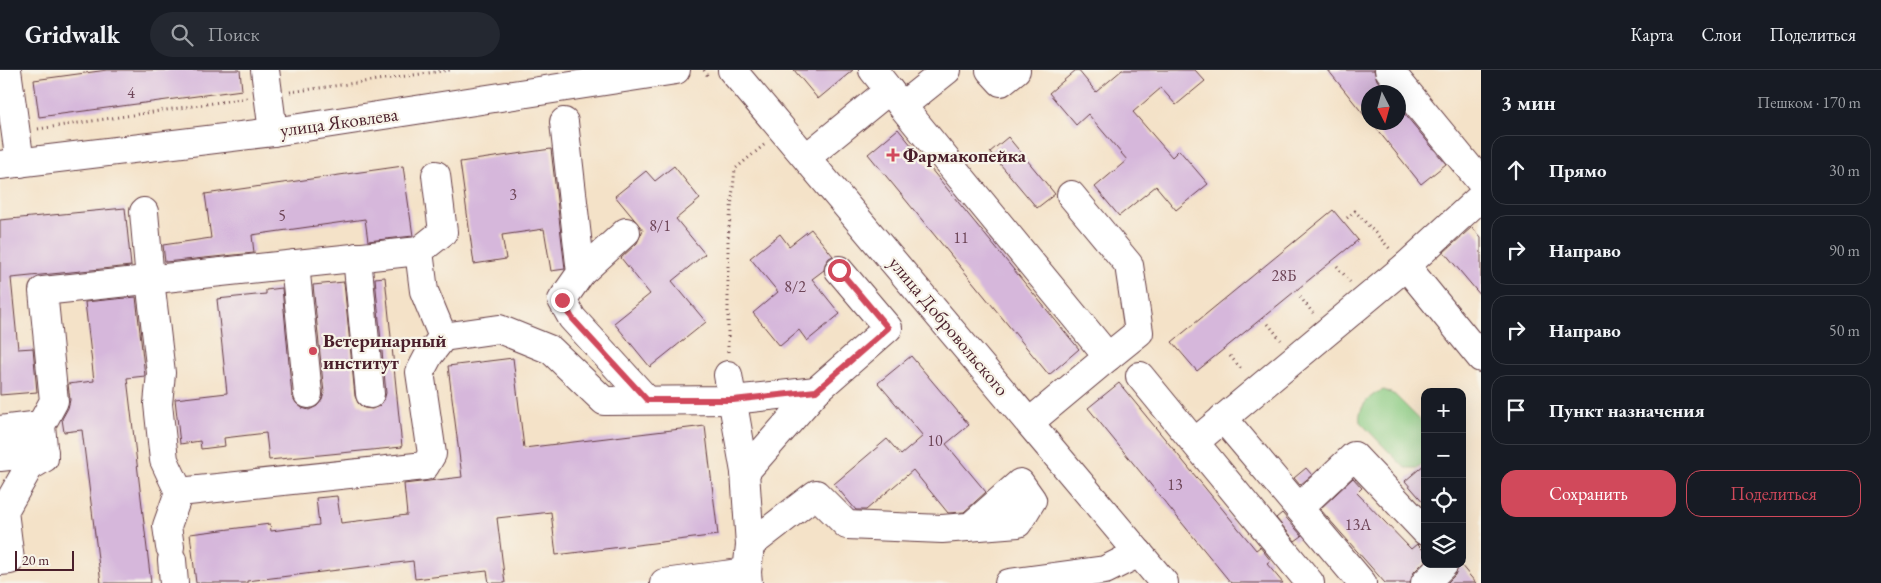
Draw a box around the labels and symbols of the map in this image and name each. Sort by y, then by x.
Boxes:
house number: 4 [127,82,135,103]
north arrow [1361,85,1406,130]
street label: улица Яковлева [278,101,400,143]
place label: Фармакопейка [903,143,1027,168]
marker: Фармакопейка [887,149,899,161]
house number: 3 [509,184,517,205]
house number: 5 [278,205,286,226]
house number: 8/1 [649,215,671,236]
house number: 11 [953,227,969,248]
street label: улица Добровольского [883,251,1015,401]
route start [828,259,851,282]
house number: 28Б [1272,265,1296,286]
house number: 8/2 [784,276,806,297]
route end [551,289,574,312]
place label: Ветеринарный институт [323,328,446,375]
marker: Ветеринарный институт [307,345,319,357]
house number: 10 [927,430,943,451]
house number: 13 [1167,474,1183,495]
house number: 13А [1345,514,1372,535]
scale bar [15,548,74,571]

